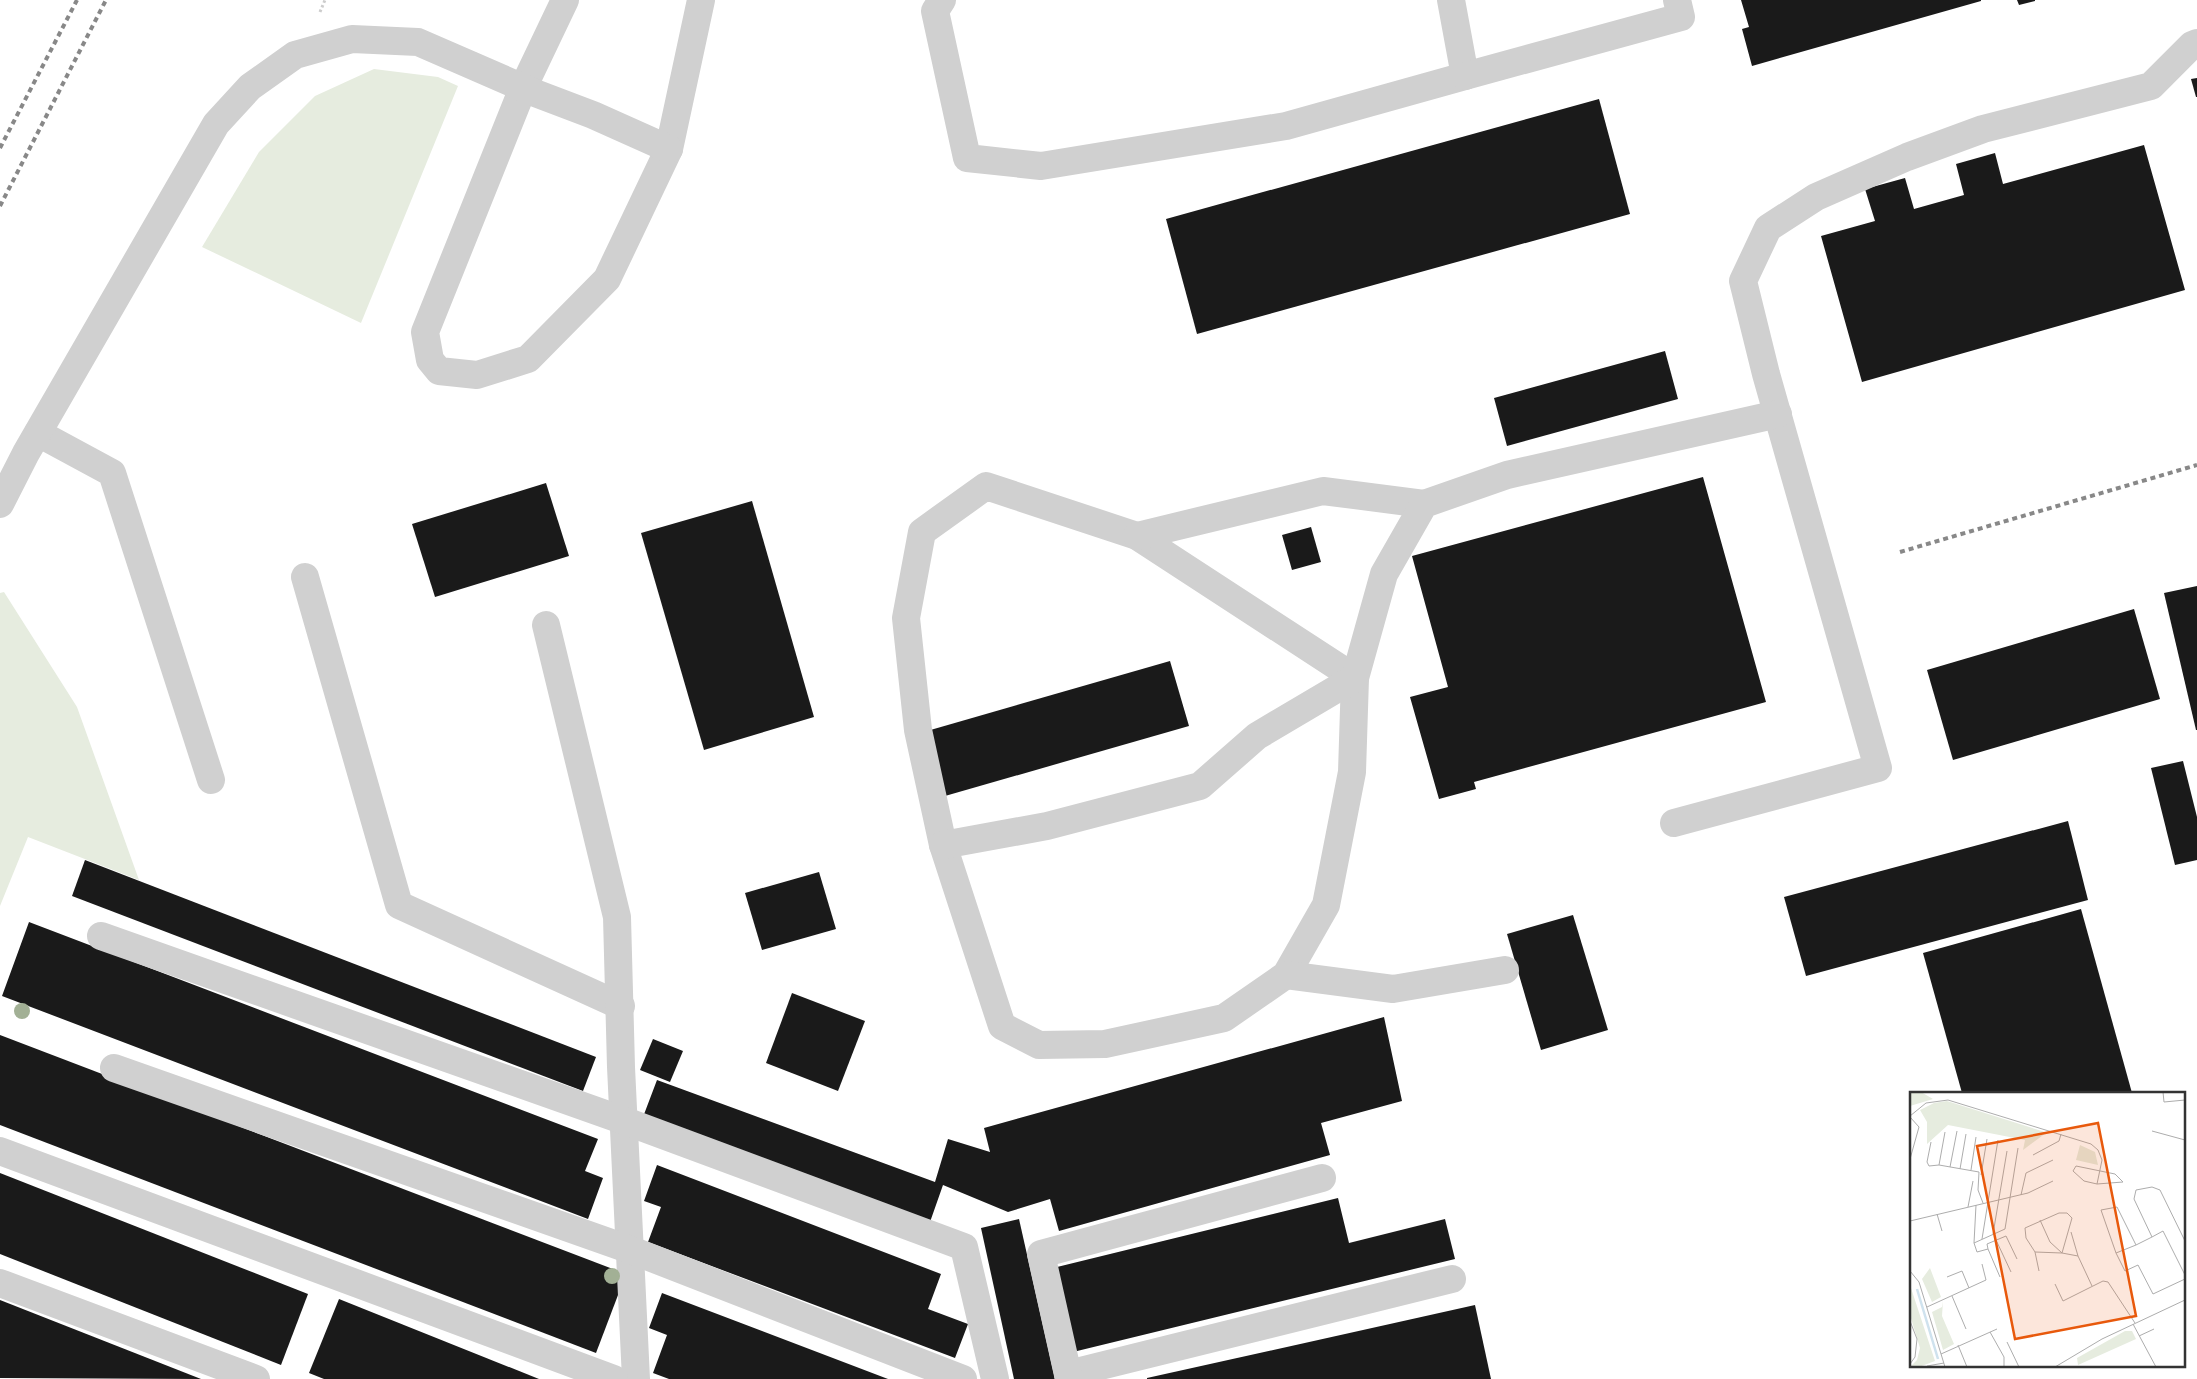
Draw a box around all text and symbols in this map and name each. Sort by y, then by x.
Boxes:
inset map [1910,1092,2184,1366]

